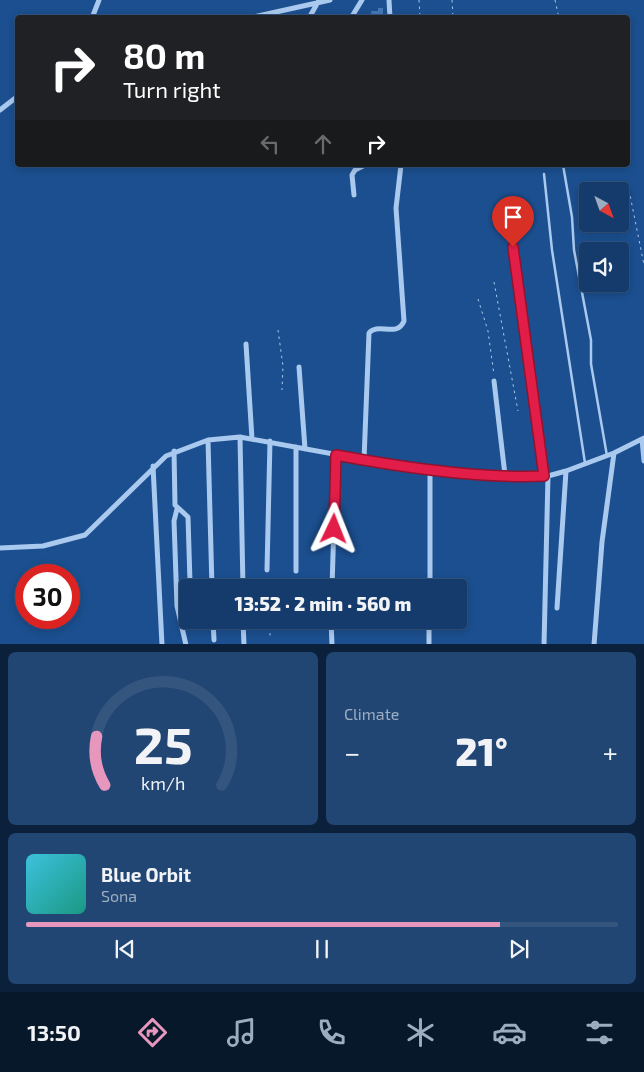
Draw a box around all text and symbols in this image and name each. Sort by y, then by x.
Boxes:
text: 80 m [123,34,205,76]
icon: right [40,35,105,100]
text: Turn right [123,76,221,102]
icon: left [256,130,284,158]
icon: ahead [309,130,337,158]
icon: right [362,130,390,158]
north arrow [579,182,629,232]
map controls [579,182,629,292]
pin [492,196,534,247]
icon: arrive [499,203,527,231]
button: sound [579,242,629,292]
position arrow [307,502,359,554]
speed limit sign: 30 [15,564,80,629]
text: 13:52 · 2 min · 560 m [235,592,411,615]
text: Climate [344,704,399,723]
text: 25 [134,712,192,774]
text: 21° [455,728,508,774]
text: − [344,735,360,769]
text: + [603,735,618,769]
text: km/h [141,772,185,794]
text: Blue Orbit [101,863,191,886]
text: Sona [101,886,137,905]
icon: previous [111,935,139,963]
icon: pause [308,935,336,963]
icon: next [505,935,533,963]
icon: directions [135,1015,170,1050]
icon: music [224,1015,259,1050]
icon: phone [314,1015,349,1050]
icon: climate [403,1015,438,1050]
icon: car [492,1015,527,1050]
icon: filters [582,1015,617,1050]
text: 13:50 [27,1019,81,1045]

